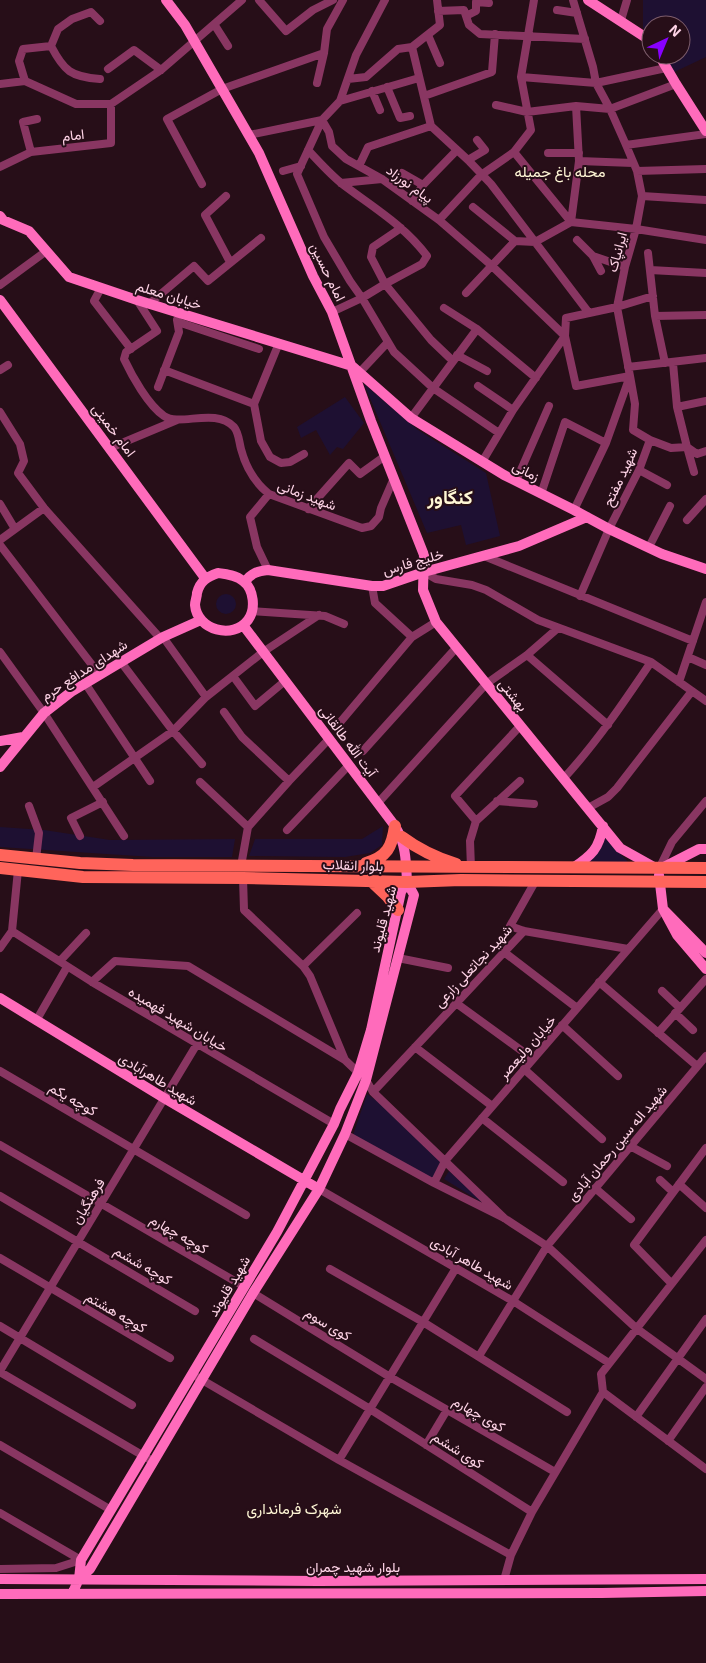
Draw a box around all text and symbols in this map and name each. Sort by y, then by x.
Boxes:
north arrow [641,15,691,65]
text: N [666,21,685,40]
street label: امام [61,125,85,145]
street label: پیام نورزاد [382,161,437,208]
district label: محله باغ‌ جمیله [514,162,606,183]
street label: ایرانپاک [603,230,632,274]
street label: امام حسین [306,240,350,304]
street label: خیابان معلم [134,277,204,313]
street label: امام خمینی [88,400,140,460]
street label: شهید مفتح [599,445,643,510]
street label: زمانی [509,457,543,485]
street label: شهید زمانی [275,476,339,514]
district label: کنگاور [426,485,473,510]
street label: خلیج فارس [380,545,446,581]
street label: شهدای مدافع حرم [37,635,132,706]
street label: بهشتی [494,675,532,715]
street label: آیت الله طالقانی [315,702,382,782]
street label: بلوار انقلاب [322,855,384,875]
street label: شهید قلیوند [366,884,400,954]
street label: شهید نجاتعلی زارعی [430,921,516,1011]
street label: خیابان شهید فهمیده [125,982,231,1056]
street label: خیابان ولیعصر [494,1011,560,1084]
street label: شهید طاهرآبادی [116,1049,200,1109]
street label: کوچه یکم [45,1078,100,1121]
street label: شهید اله سین رحمان آبادی [563,1081,671,1205]
street label: فرهنگیان [67,1175,109,1227]
street label: کوچه چهارم [146,1210,211,1259]
street label: شهید طاهر آبادی [428,1232,516,1294]
street label: کوچه ششم [110,1241,175,1290]
street label: شهید قلیوند [204,1252,254,1320]
street label: کوچه هشتم [82,1287,150,1338]
street label: کوی سوم [301,1303,355,1345]
street label: کوی چهارم [449,1392,508,1437]
street label: کوی ششم [429,1427,487,1473]
district label: شهرک فرمانداری [246,1499,342,1519]
street label: بلوار شهید چمران [306,1558,400,1577]

